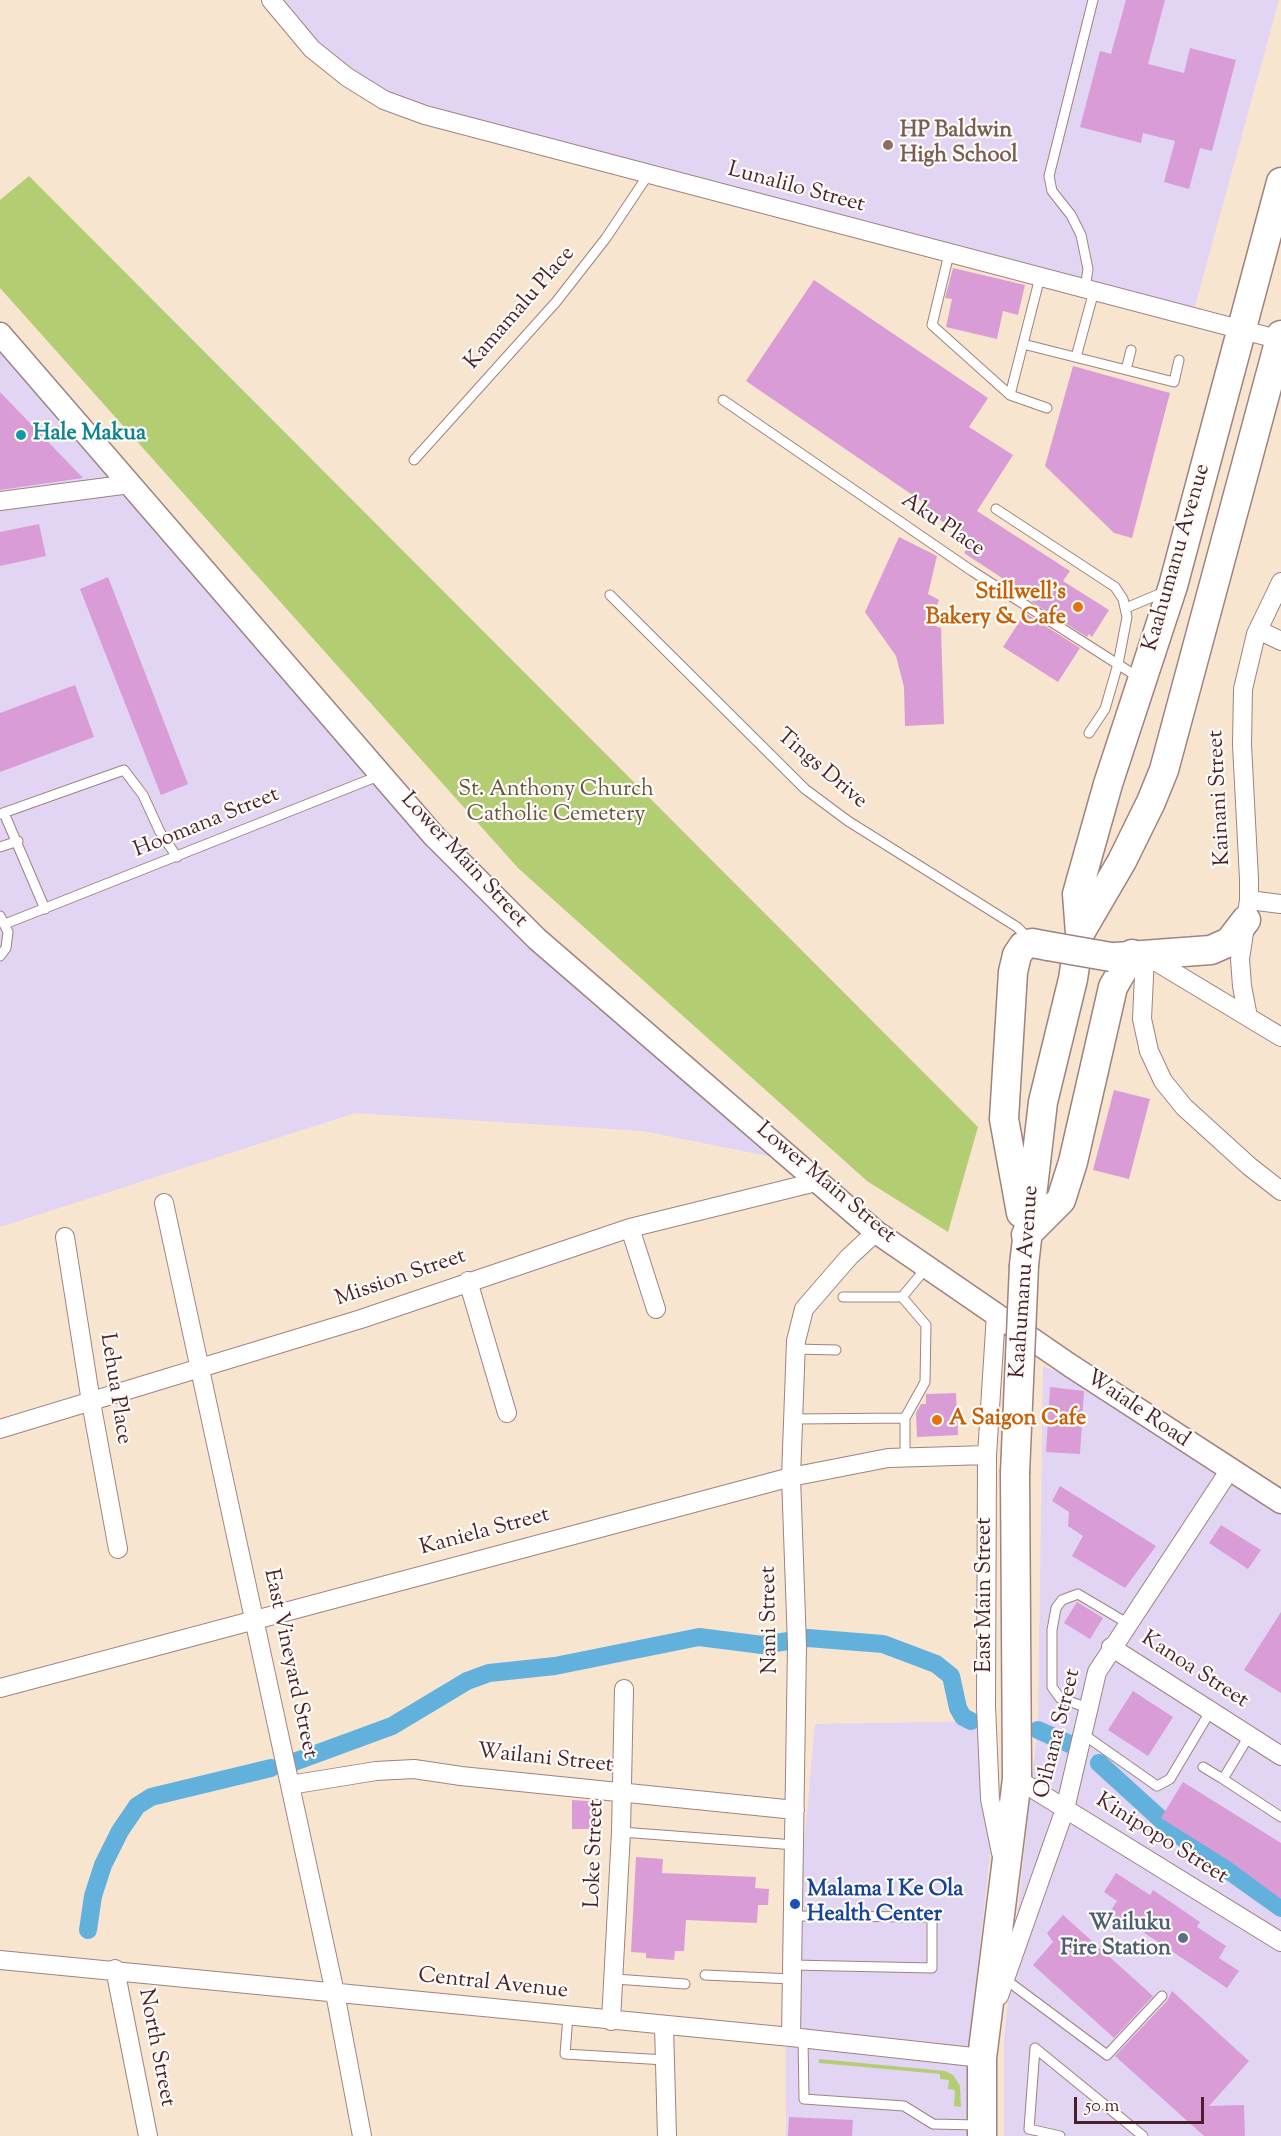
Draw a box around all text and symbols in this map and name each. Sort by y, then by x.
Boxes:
place label: HP Baldwin High School [900,119,1018,170]
marker: HP Baldwin High School [881,138,895,152]
street label: Lunalilo Street [725,158,867,220]
street label: Kamamalu Place [460,242,582,376]
place label: Hale Makua [33,422,146,448]
marker: Hale Makua [14,428,28,442]
street label: Kaahumanu Avenue [1139,461,1217,655]
street label: Aku Place [895,488,989,564]
place label: Stillwell's Bakery & Cafe [926,581,1066,632]
marker: Stillwell's Bakery & Cafe [1071,600,1085,614]
street label: Tings Drive [770,724,872,816]
street label: Kainani Street [1204,729,1238,867]
park label: St. Anthony Church Catholic Cemetery [458,778,654,830]
street label: Hoomana Street [130,783,284,865]
street label: Lower Main Street [394,788,532,934]
street label: Lower Main Street [750,1118,900,1250]
street label: Kaahumanu Avenue [1006,1185,1046,1379]
street label: Mission Street [332,1244,470,1314]
street label: Lehua Place [92,1332,136,1446]
street label: Waiale Road [1080,1366,1194,1454]
place label: A Saigon Cafe [949,1407,1086,1433]
marker: A Saigon Cafe [930,1413,944,1427]
street label: Kaniela Street [417,1503,553,1563]
street label: East Main Street [973,1517,999,1673]
street label: Nani Street [757,1566,785,1674]
street label: East Vineyard Street [256,1567,322,1761]
street label: Kanoa Street [1135,1627,1253,1715]
street label: Oihana Street [1030,1666,1088,1802]
street label: Wailani Street [476,1740,614,1780]
street label: Kinipopo Street [1090,1789,1232,1891]
street label: Loke Street [581,1799,611,1909]
place label: Malama I Ke Ola Health Center [807,1878,964,1930]
marker: Malama I Ke Ola Health Center [788,1897,802,1911]
place label: Wailuku Fire Station [1061,1912,1171,1964]
marker: Wailuku Fire Station [1176,1931,1190,1945]
street label: Central Avenue [417,1964,569,2006]
street label: North Street [131,1987,179,2109]
scale bar [1077,2085,1208,2123]
text: 50 m [1085,2094,1119,2120]

